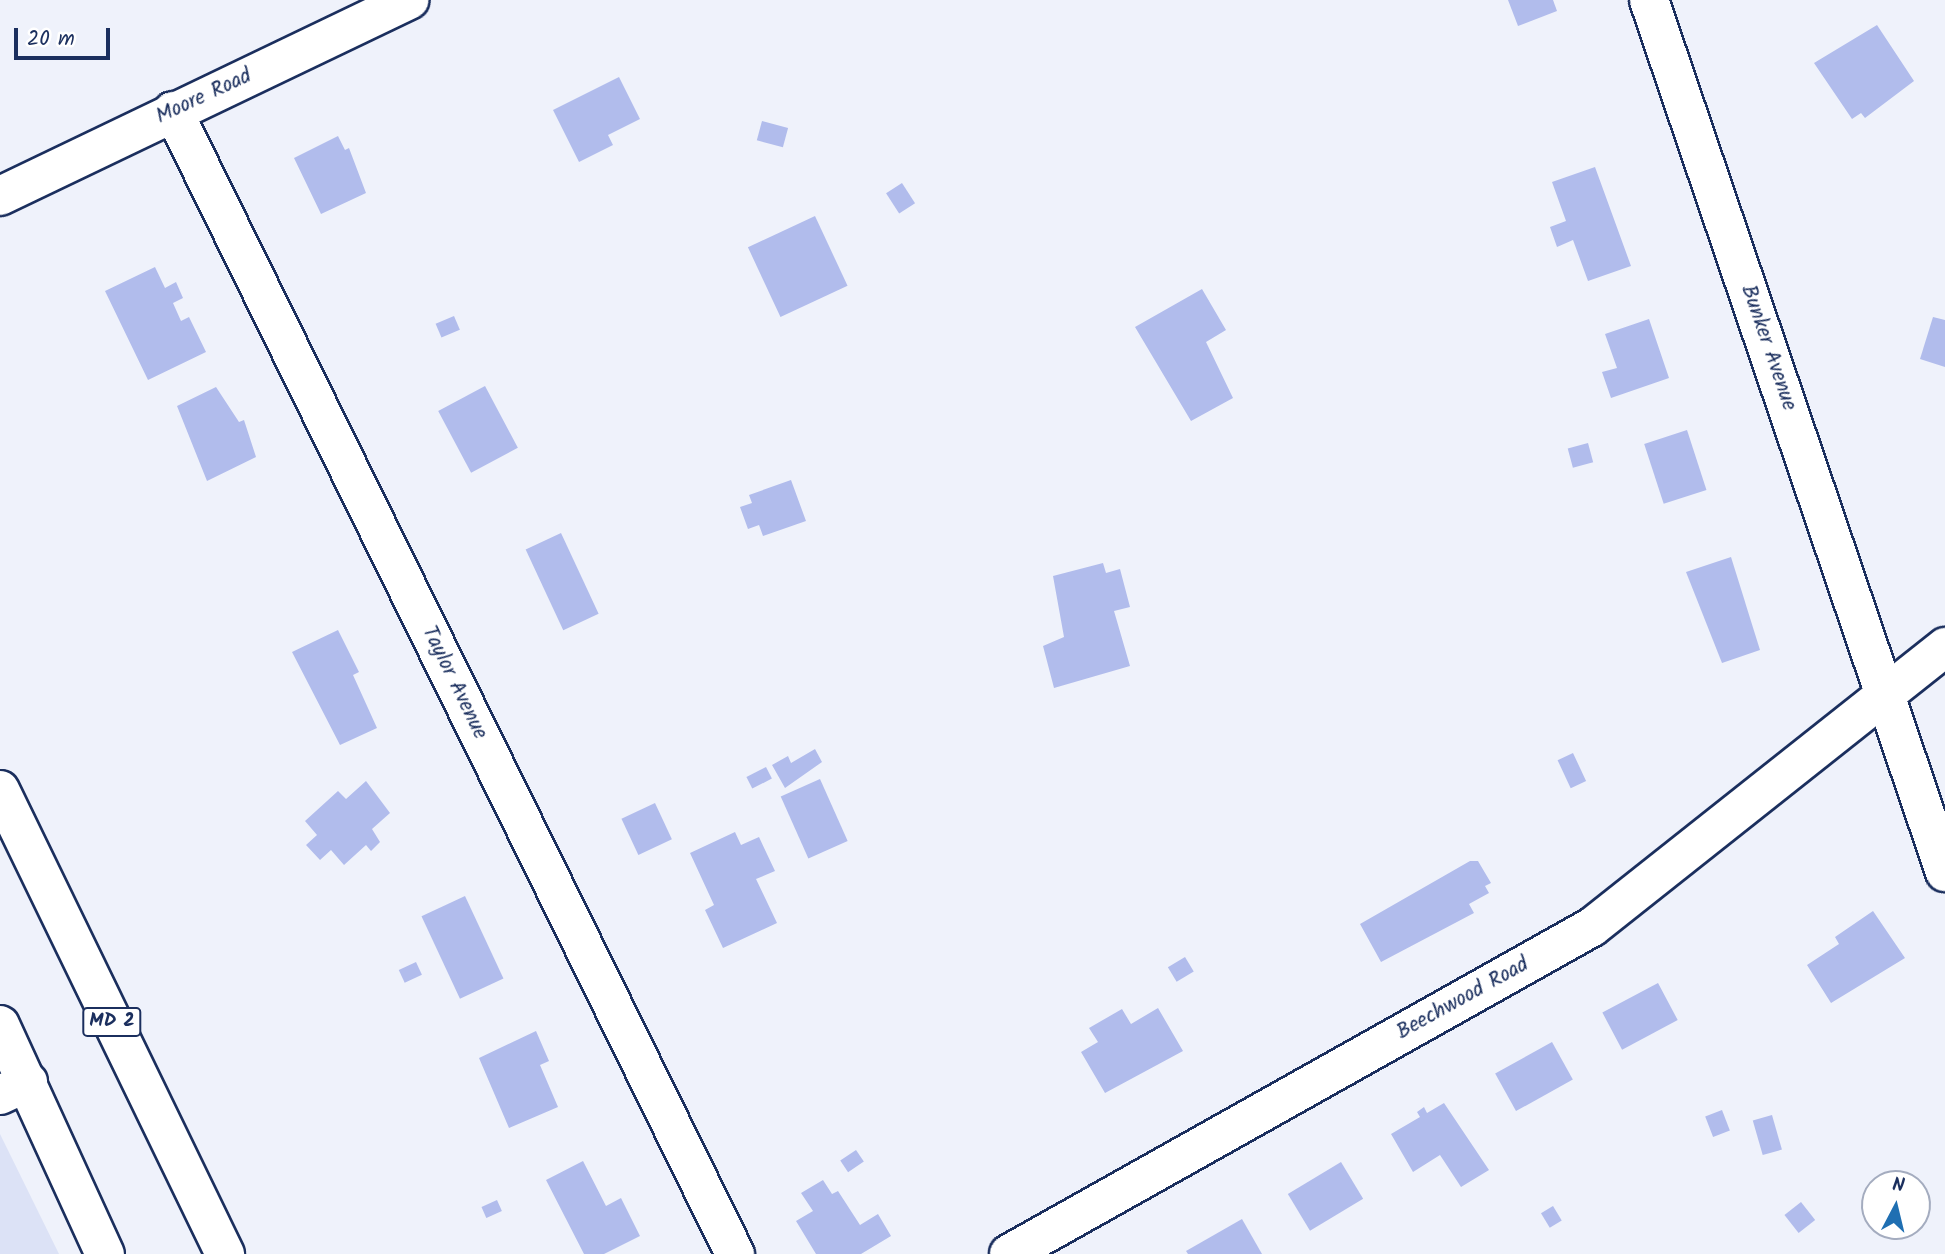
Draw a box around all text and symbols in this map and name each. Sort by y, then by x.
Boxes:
scale bar [18,14,114,58]
text: 20 m [27,23,75,56]
street label: Moore Road [152,64,256,130]
street label: Bunker Avenue [1735,282,1801,414]
street label: Taylor Avenue [416,622,492,744]
street label: Beechwood Road [1393,952,1533,1046]
road number: MD 2 [82,1006,142,1038]
north arrow [1861,1170,1931,1240]
text: N [1891,1171,1906,1202]

